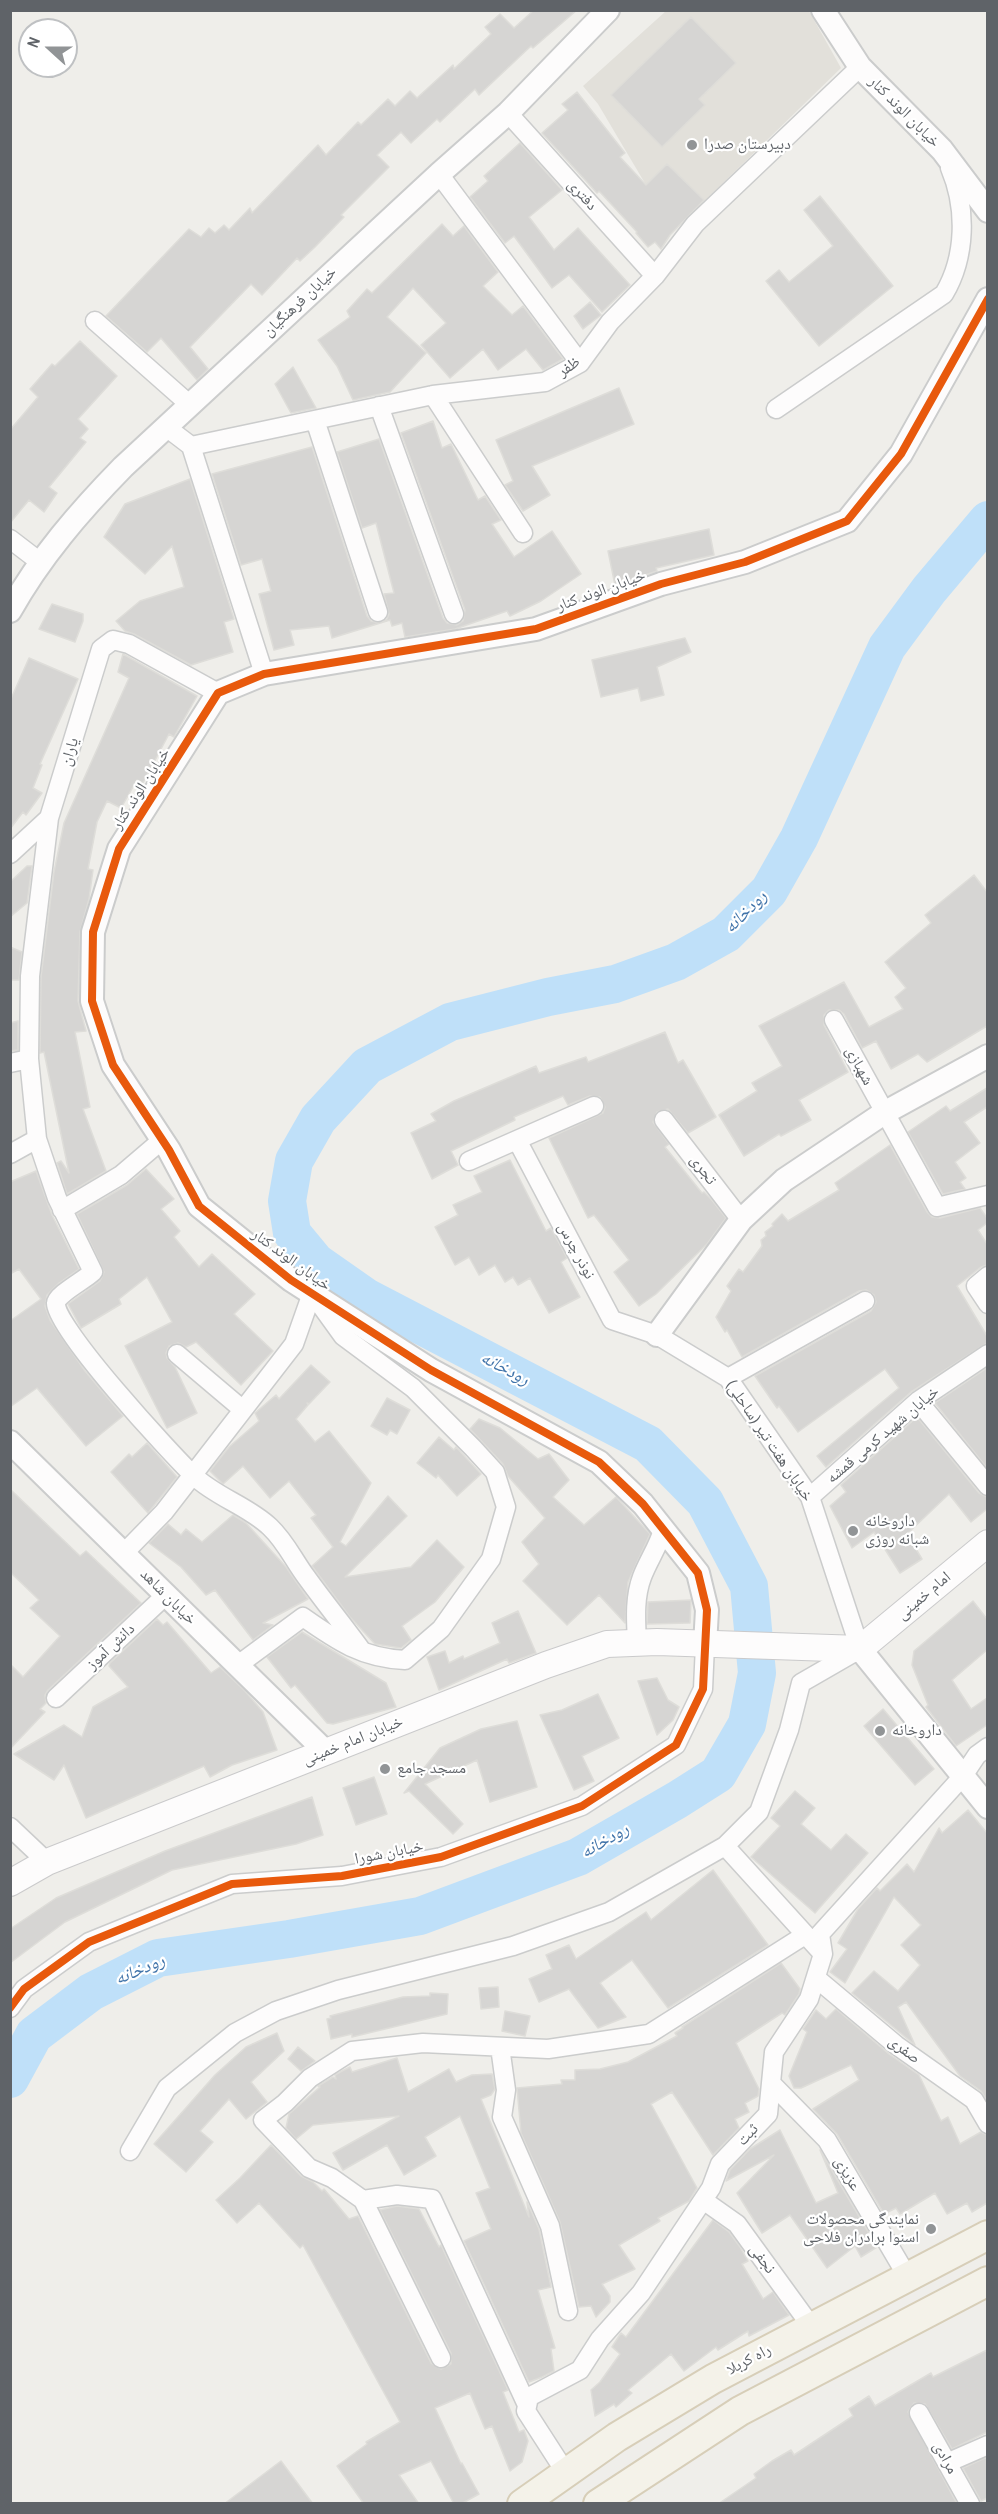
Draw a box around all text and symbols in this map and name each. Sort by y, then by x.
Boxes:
north arrow [18,18,78,78]
text: N [21,34,45,51]
street label: خیابان الوند کنار [864,72,944,152]
place label: دبیرستان صدرا [704,135,791,155]
marker: دبیرستان صدرا [685,138,699,152]
street label: دفتری [563,175,601,215]
street label: خیابان فرهنگیان [259,263,341,341]
street label: ظفر [554,353,584,381]
street label: خیابان الوند کنار [554,566,648,616]
street label: یاران [57,735,83,769]
street label: خیابان الوند کنار [108,745,174,833]
water label: رودخانه [720,886,772,938]
street label: شهبازی [841,1043,877,1089]
street label: تجری [686,1151,720,1189]
street label: نوذر چرس [553,1219,599,1283]
street label: خیابان الوند کنار [248,1225,334,1295]
water label: رودخانه [477,1347,533,1391]
street label: خیابان هفت تیر (ساحلی) [721,1377,817,1505]
street label: خیابان شهید کرمی قمشه [823,1382,943,1488]
place label: داروخانه شبانه روزی [865,1512,929,1550]
marker: داروخانه شبانه روزی [846,1524,860,1538]
street label: خیابان شاهد [136,1565,200,1629]
street label: امام خمینی [893,1568,955,1624]
street label: دانش آموز [83,1620,139,1674]
street label: خیابان امام خمینی [300,1712,406,1770]
place label: داروخانه [892,1721,942,1741]
marker: داروخانه [873,1724,887,1738]
place label: مسجد جامع [397,1759,466,1779]
marker: مسجد جامع [378,1762,392,1776]
water label: رودخانه [577,1819,633,1863]
street label: خیابان شورا [353,1837,425,1869]
water label: رودخانه [112,1950,168,1990]
street label: صفری [884,2032,924,2068]
street label: ثبت [733,2120,763,2150]
street label: عزیزی [829,2153,865,2195]
place label: نمایندگی محصولات اسنوا برادران فلاحی [803,2210,919,2248]
marker: نمایندگی محصولات اسنوا برادران فلاحی [924,2222,938,2236]
street label: نجفی [745,2240,779,2278]
street label: راه کربلا [724,2340,774,2380]
street label: مرادی [928,2438,962,2478]

